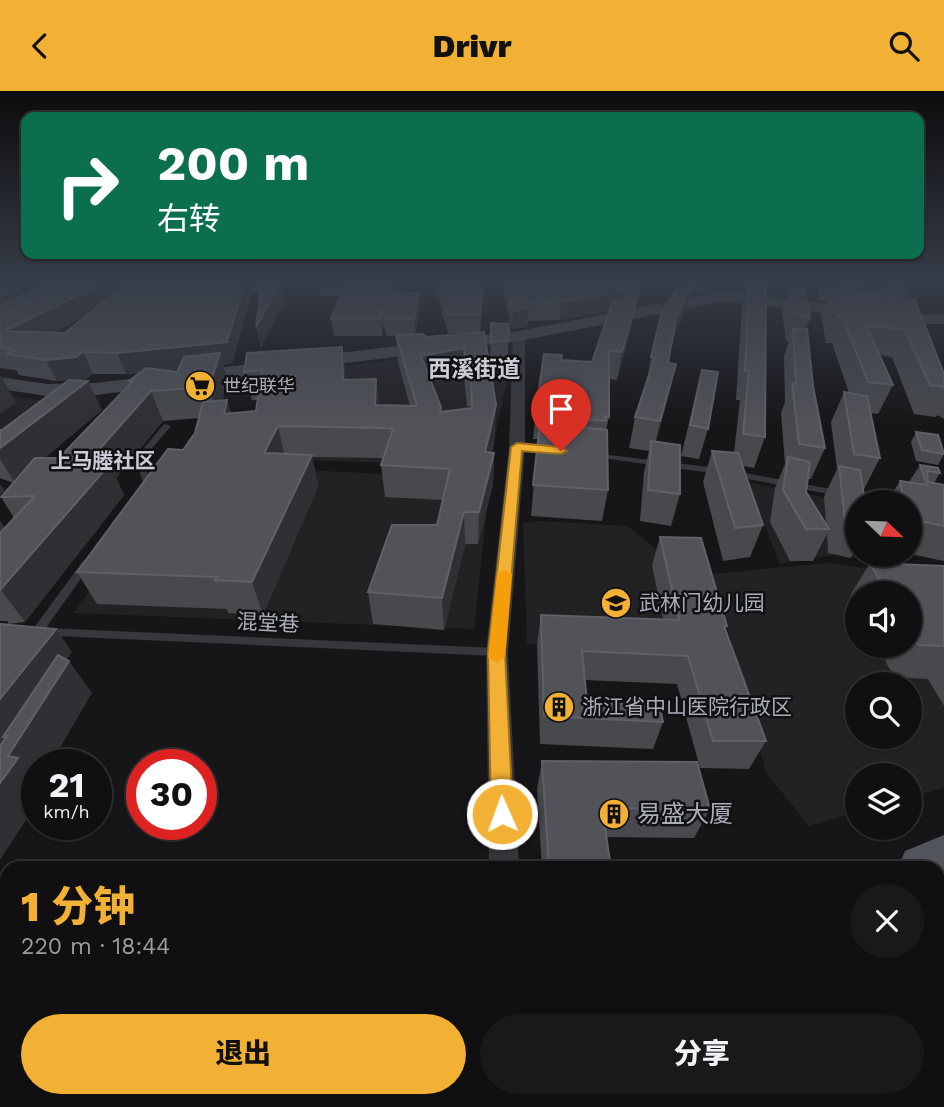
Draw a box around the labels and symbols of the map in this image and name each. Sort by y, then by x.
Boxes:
district label: 西溪街道 [428,356,520,383]
supermarket icon: 世纪联华 [183,369,217,403]
place label: 世纪联华 [223,375,295,396]
pin [531,379,591,451]
district label: 上马塍社区 [51,448,156,473]
north arrow [845,490,922,567]
school or university icon: 武林门幼儿园 [599,586,633,620]
place label: 武林门幼儿园 [639,590,765,615]
street label: 混堂巷 [236,608,300,637]
building icon: 浙江省中山医院行政区 [542,690,576,724]
place label: 浙江省中山医院行政区 [582,694,792,719]
speed limit sign: 30 [126,749,217,840]
position arrow [465,777,539,851]
building icon: 易盛大厦 [597,797,631,831]
place label: 易盛大厦 [637,800,733,828]

